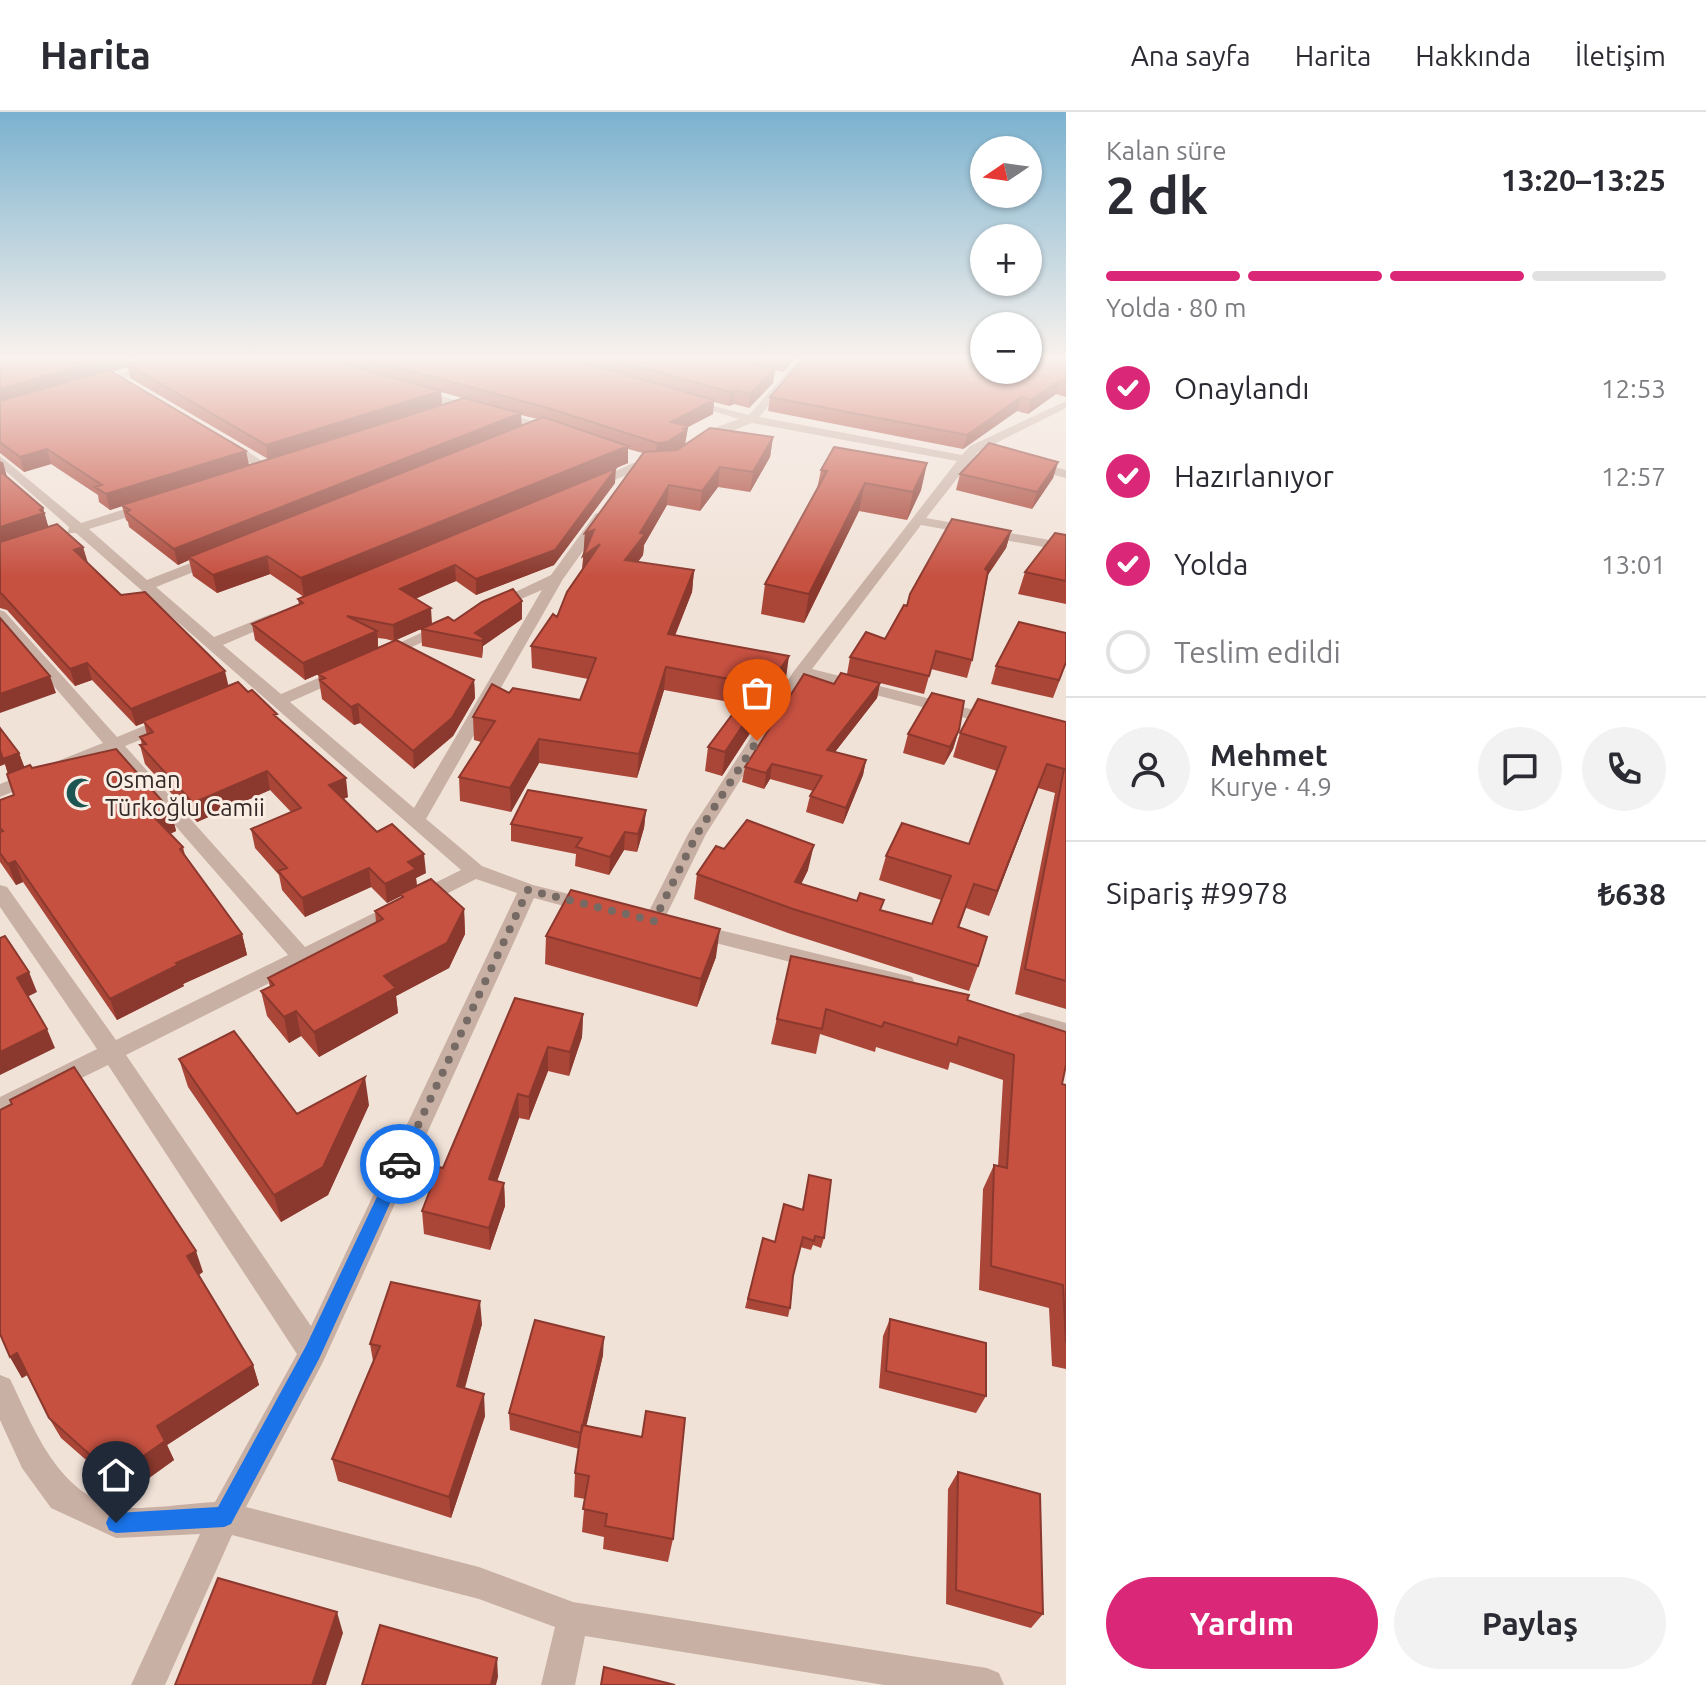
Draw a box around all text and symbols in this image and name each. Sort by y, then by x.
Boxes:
text: Harita [40,34,151,76]
text: Ana sayfa [1131,40,1251,71]
text: Harita [1295,40,1371,71]
text: Hakkında [1415,40,1531,71]
text: İletişim [1575,40,1666,71]
north arrow [970,136,1042,208]
map controls [970,136,1042,384]
text: Kalan süre [1106,136,1227,165]
text: 13:20–13:25 [1501,163,1666,197]
text: 2 dk [1106,166,1208,224]
button: + [970,224,1042,296]
text: Yolda · 80 m [1106,293,1247,322]
button: − [970,312,1042,384]
icon: check [1106,366,1150,410]
text: Onaylandı [1174,371,1310,405]
text: 12:53 [1601,374,1666,403]
icon: check [1106,454,1150,498]
text: Hazırlanıyor [1174,459,1334,493]
text: 12:57 [1601,462,1666,491]
icon: check [1106,542,1150,586]
text: Yolda [1174,547,1248,581]
text: 13:01 [1601,550,1666,579]
text: Teslim edildi [1174,635,1341,669]
pin [723,659,791,741]
icon: bag [735,671,779,715]
button: person [1106,727,1190,811]
button: chat [1478,727,1562,811]
button: phone [1582,727,1666,811]
text: Mehmet [1210,738,1328,772]
place label: Osman Türkoğlu Camii [105,766,265,821]
text: Kurye · 4.9 [1210,772,1332,801]
mosque icon: Osman Türkoğlu Camii [64,776,98,810]
text: Sipariş #9978 [1106,876,1288,910]
text: ₺638 [1598,877,1666,911]
courier [360,1124,440,1204]
icon: car [378,1142,422,1186]
pin [82,1441,150,1523]
icon: home [94,1453,138,1497]
button: Yardım [1106,1577,1378,1669]
button: Paylaş [1394,1577,1666,1669]

